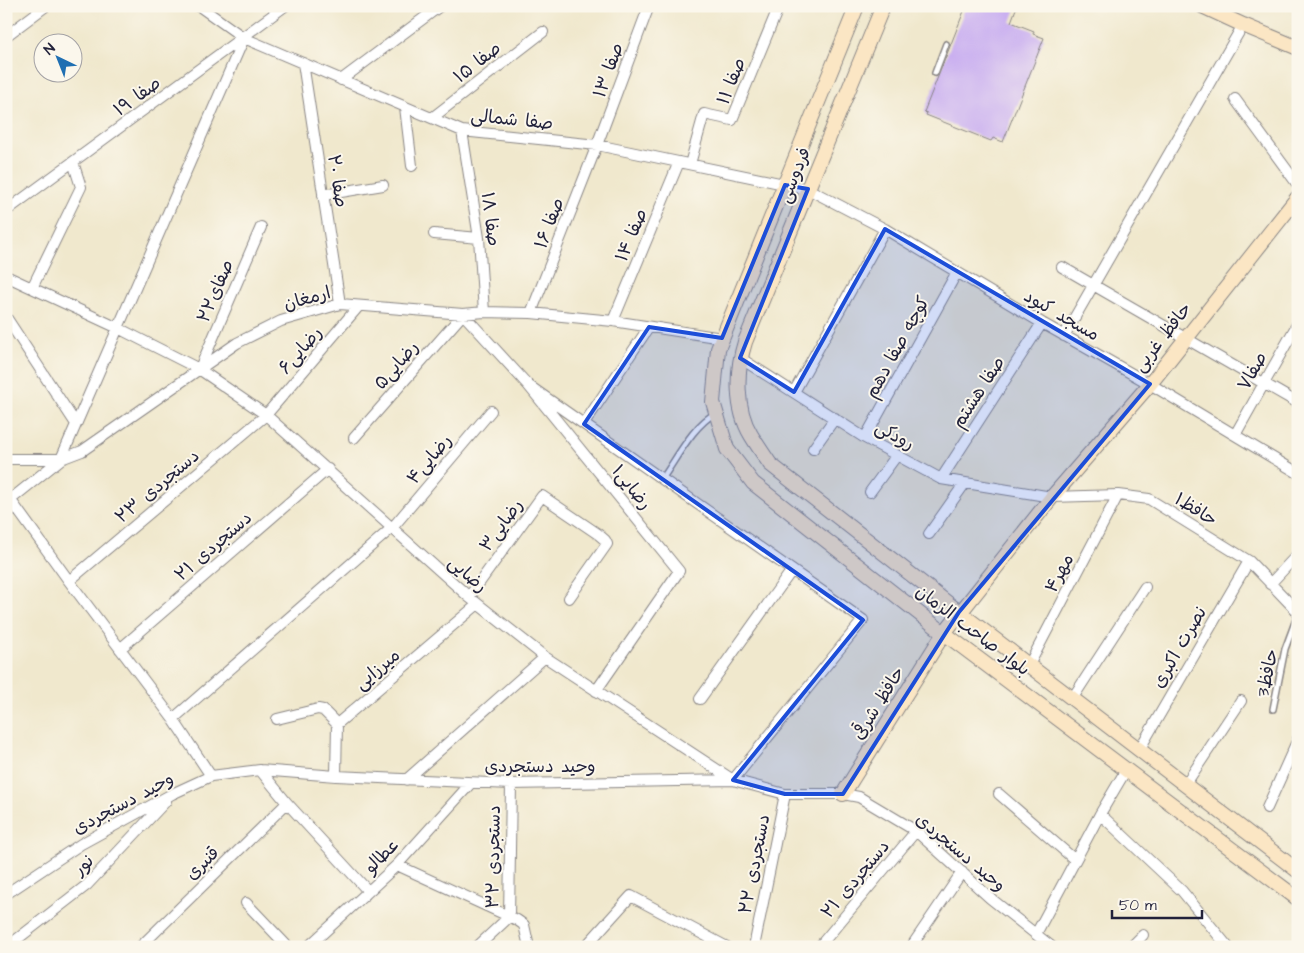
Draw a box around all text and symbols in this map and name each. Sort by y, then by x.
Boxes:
north arrow [32,32,82,82]
street label: صفا ۱۵ [448,36,506,89]
text: N [40,39,60,60]
street label: صفا ۱۳ [587,39,630,101]
street label: صفا ۱۱ [711,54,752,108]
street label: صفا ۱۹ [108,71,166,122]
street label: صفا شمالی [469,103,554,136]
street label: فردوسی [772,143,817,207]
street label: صفا ۲۰ [321,153,354,209]
street label: صفا ۱۸ [475,191,506,248]
street label: صفا ۱۶ [528,194,571,252]
street label: صفا ۱۴ [609,205,654,266]
street label: صفای۲۲ [191,256,240,326]
street label: ارمغان [281,280,334,317]
street label: مسجد کبود [1019,284,1104,347]
street label: کوچه صفا دهم [859,291,937,403]
street label: حافظ غربی [1127,297,1198,377]
street label: رضایی۶ [273,321,328,380]
street label: رضایی۵ [368,335,425,395]
street label: صفا۷ [1232,347,1273,395]
street label: صفا هشتم [946,352,1012,434]
street label: رودکی [871,414,919,456]
street label: رضایی۴ [401,429,458,490]
street label: دستجردی ۲۳ [110,444,205,529]
street label: رضایی۱ [606,459,658,515]
street label: حافظ۱ [1170,487,1222,532]
street label: رضایی۳ [474,494,529,557]
street label: دستجردی ۲۱ [169,506,257,587]
street label: مهر۴ [1039,549,1080,597]
street label: رضایی [443,550,493,599]
street label: بلوار صاحب الزمان [910,579,1035,682]
street label: نصرت اکبری [1146,602,1213,693]
street label: میرزایی [349,643,405,696]
street label: حافظ3 [1250,647,1285,700]
street label: حافظ شرقی [846,662,911,745]
street label: وحید دستجردی [484,754,596,779]
street label: وحید دستجردی [68,766,178,841]
street label: دستجردی ۳۲ [480,805,507,909]
street label: وحید دستجردی [910,807,1011,898]
street label: دستجردی ۲۲ [733,812,776,916]
street label: عطالو [358,833,404,880]
street label: دستجردی ۲۱ [815,835,896,924]
street label: قنبری [180,841,225,886]
street label: نور [66,849,100,882]
scale bar [1112,888,1202,920]
text: 50 m [1119,895,1157,916]

